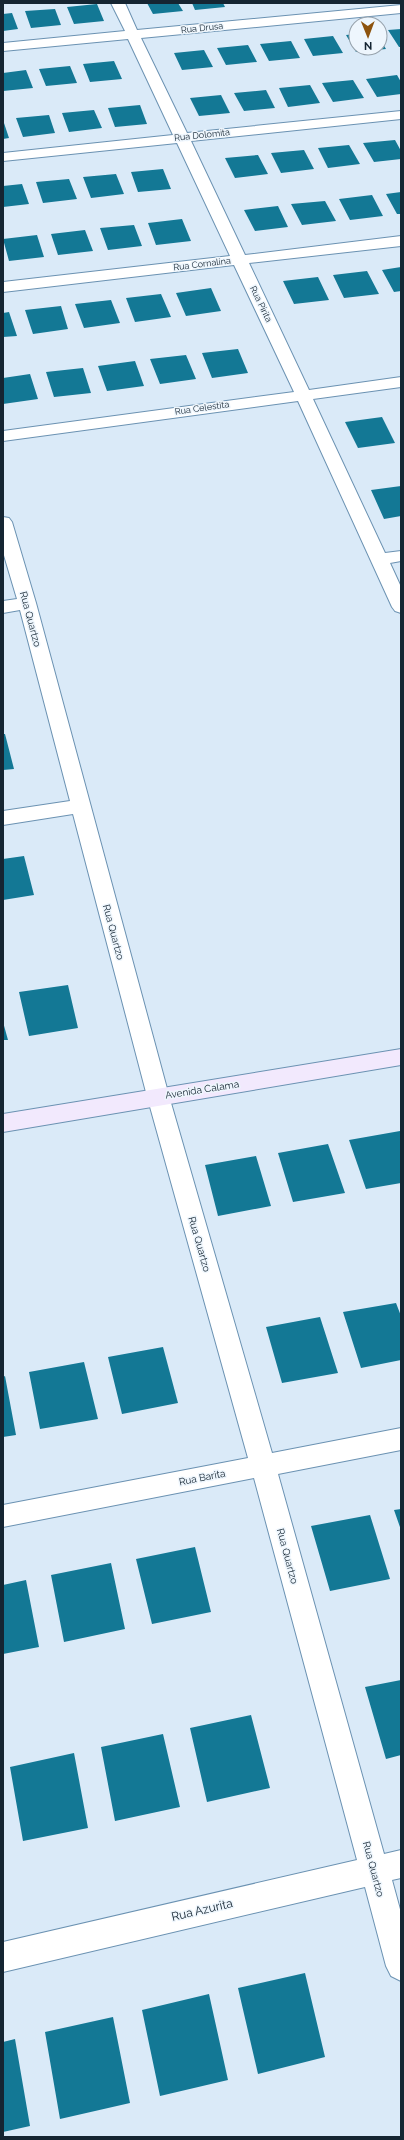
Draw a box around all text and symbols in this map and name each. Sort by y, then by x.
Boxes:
north arrow [348,16,388,56]
street label: Rua Drusa [180,21,224,35]
text: N [364,39,372,52]
street label: Rua Dolomita [174,127,231,143]
street label: Rua Cornalina [173,256,231,272]
street label: Rua Pirita [248,284,274,324]
street label: Rua Celestita [174,399,230,417]
street label: Rua Quartzo [18,590,43,648]
street label: Rua Quartzo [101,903,126,961]
street label: Avenida Calama [164,1078,240,1101]
street label: Rua Quartzo [186,1215,213,1273]
street label: Rua Barita [178,1468,226,1487]
street label: Rua Quartzo [275,1527,300,1585]
street label: Rua Quartzo [361,1840,386,1898]
street label: Rua Azurita [170,1896,234,1924]

